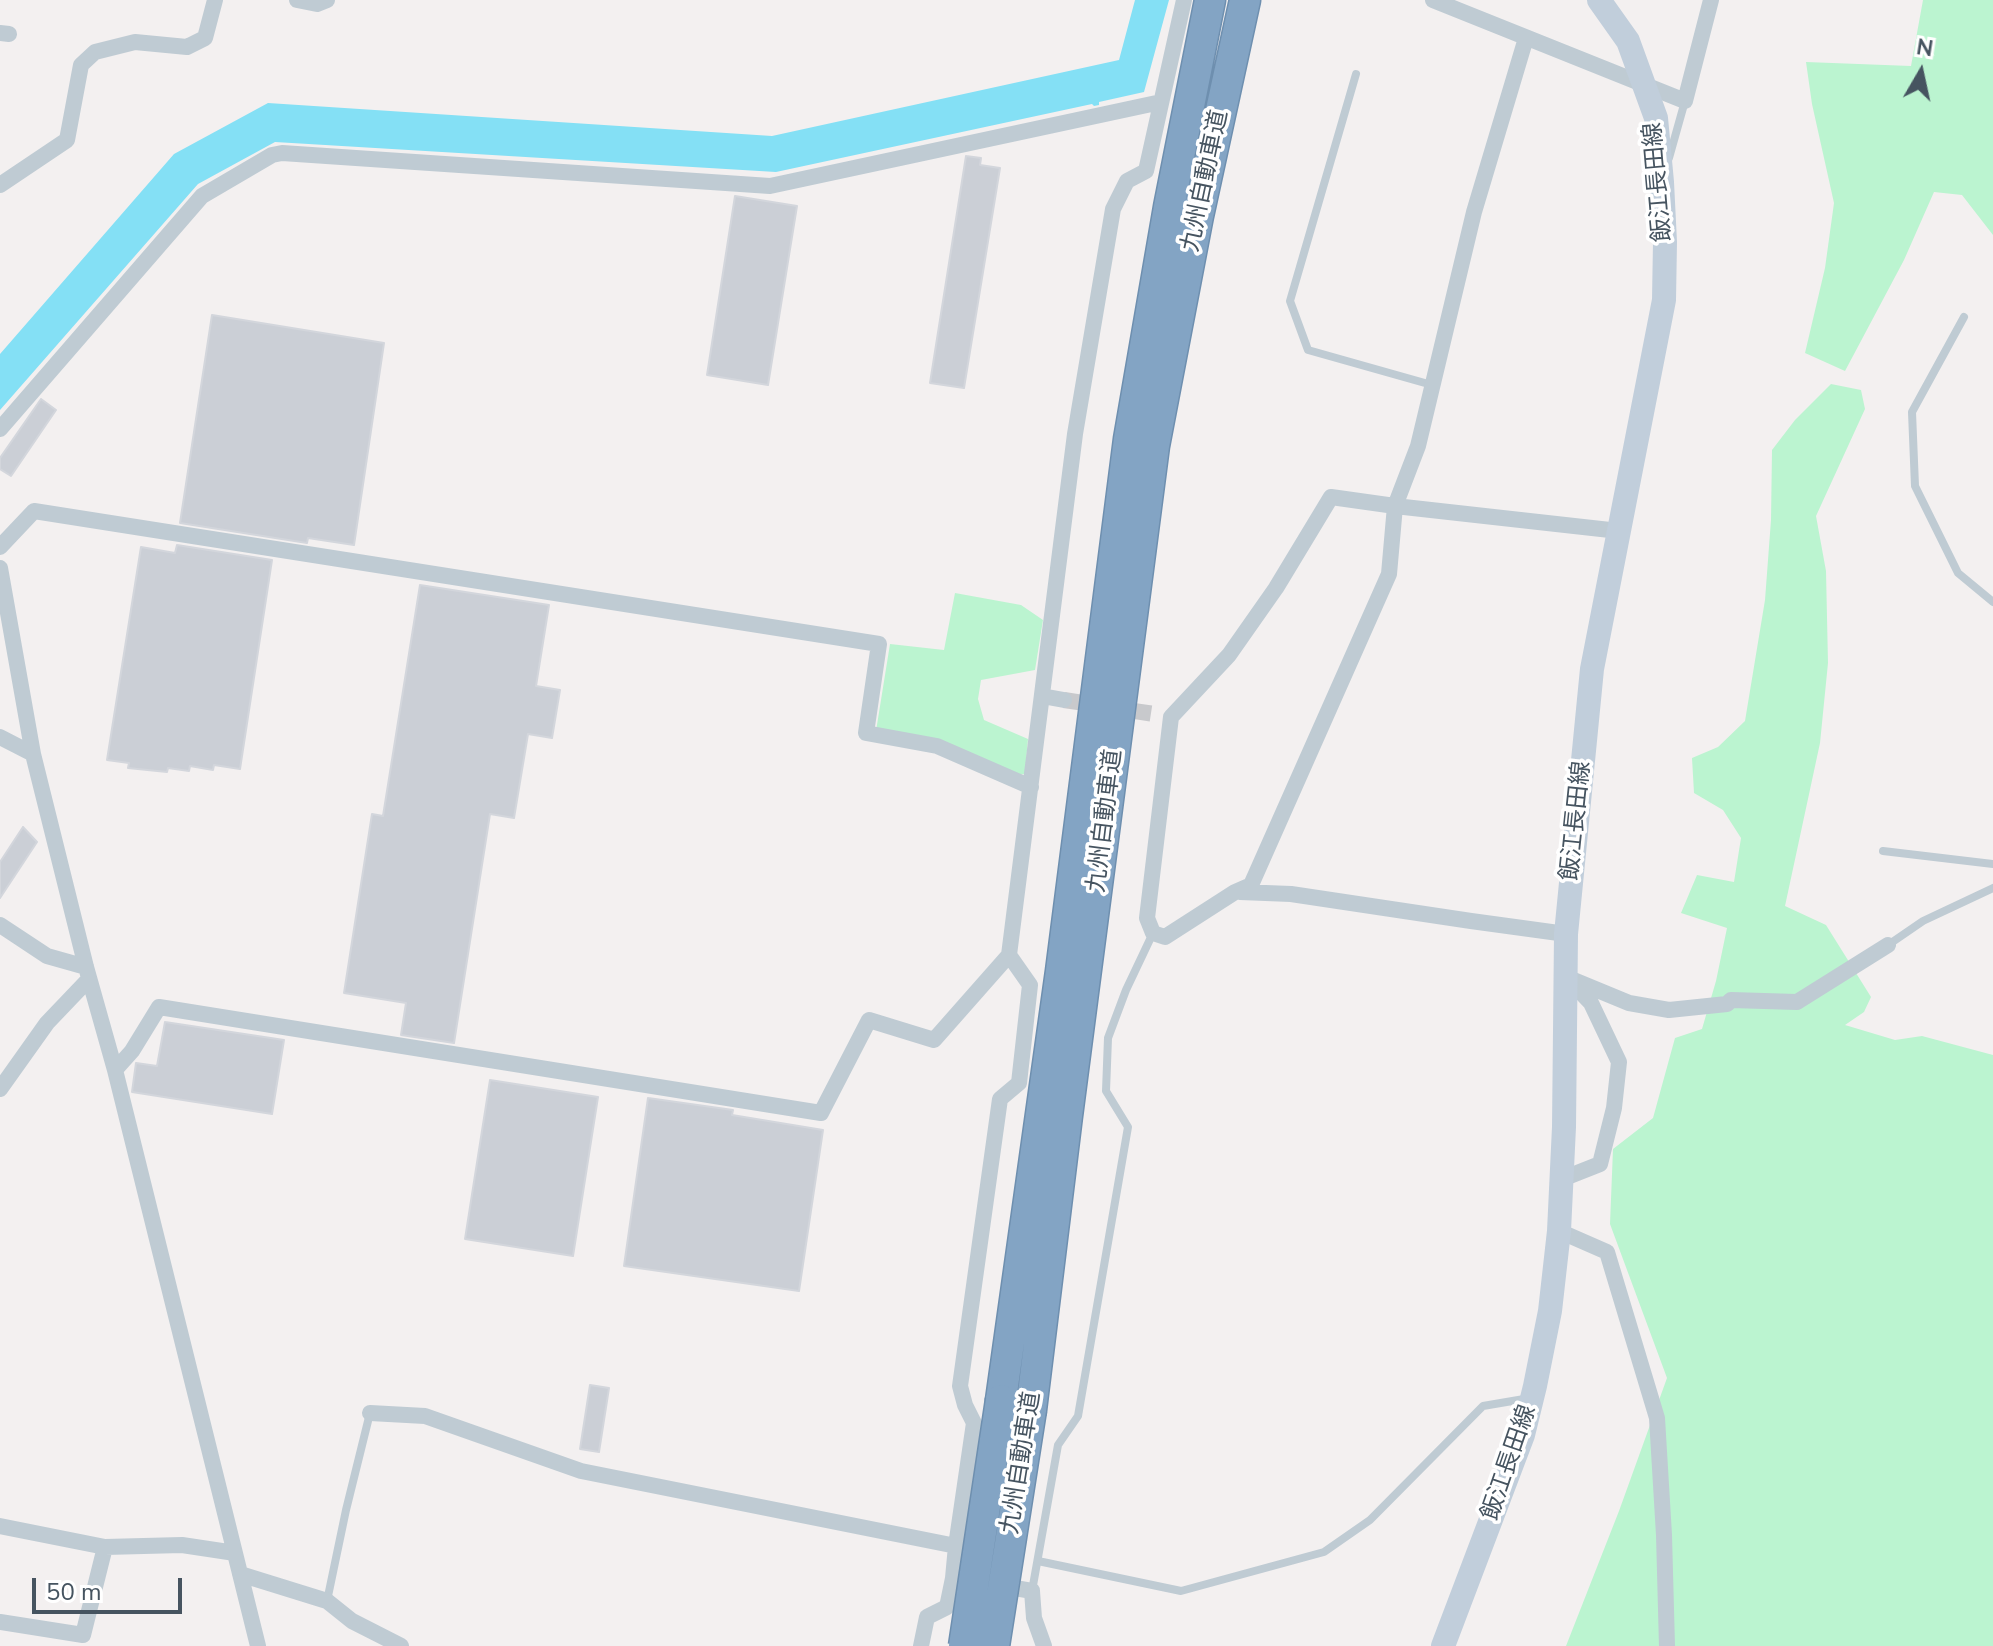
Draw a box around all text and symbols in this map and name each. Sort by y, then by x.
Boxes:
north arrow [1881,32,1961,112]
text: N [1914,32,1935,64]
street label: 九州自動車道 [1177,108,1235,254]
street label: 飯江長田線 [1639,121,1679,243]
street label: 九州自動車道 [1083,748,1129,894]
street label: 飯江長田線 [1556,760,1598,882]
street label: 九州自動車道 [997,1390,1047,1536]
street label: 飯江長田線 [1477,1402,1543,1524]
scale bar [36,1562,186,1612]
text: 50 m [46,1576,102,1608]

